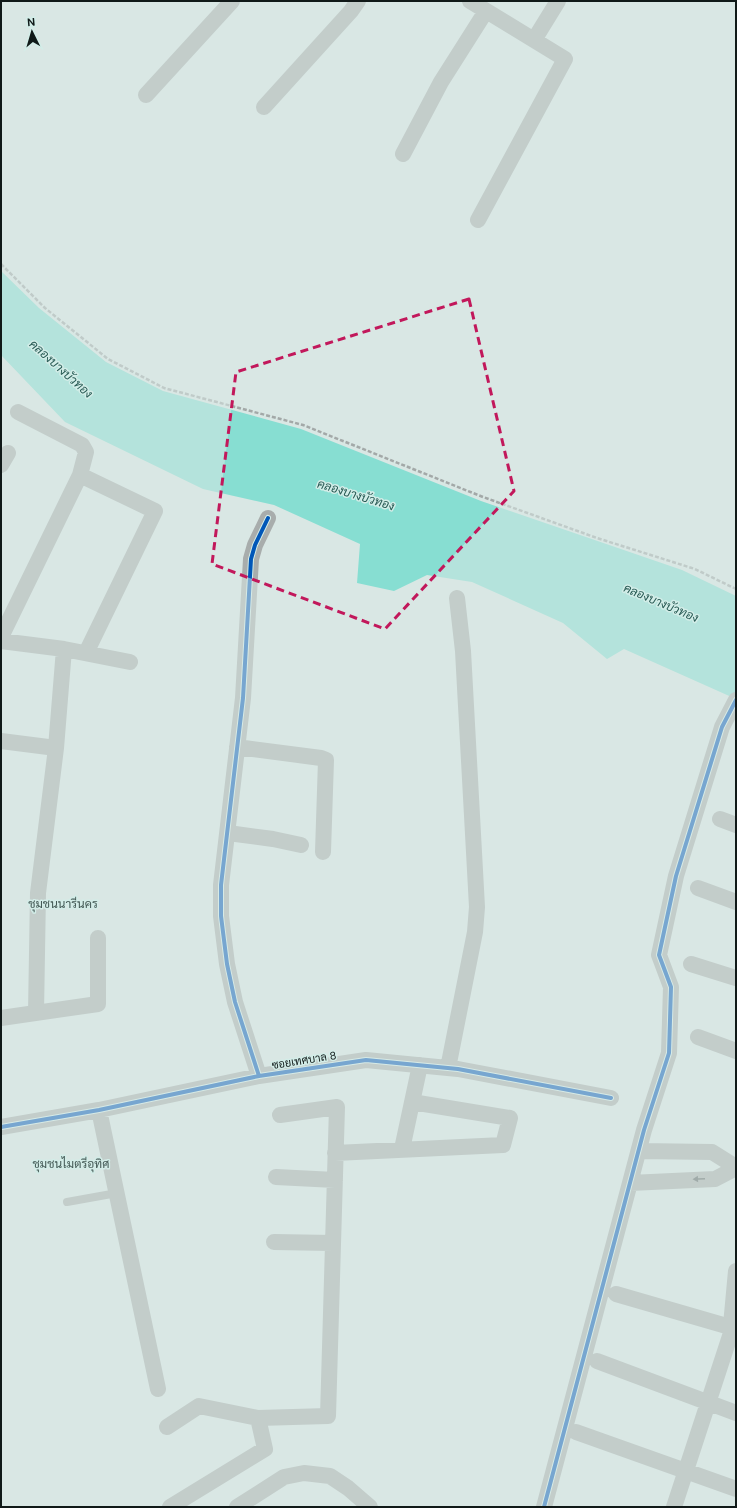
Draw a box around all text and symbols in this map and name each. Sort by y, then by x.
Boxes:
north arrow [12,12,52,52]
text: N [27,15,36,29]
water label: คลองบางบัวทอง [26,336,96,402]
water label: คลองบางบัวทอง [315,476,397,514]
water label: คลองบางบัวทอง [621,580,701,626]
district label: ชุมชนนารีนคร [28,896,98,913]
street label: ซอยเทศบาล 8 [271,1048,337,1072]
district label: ชุมชนไมตรีอุทิศ [33,1156,109,1173]
one-way arrow [693,1176,705,1183]

